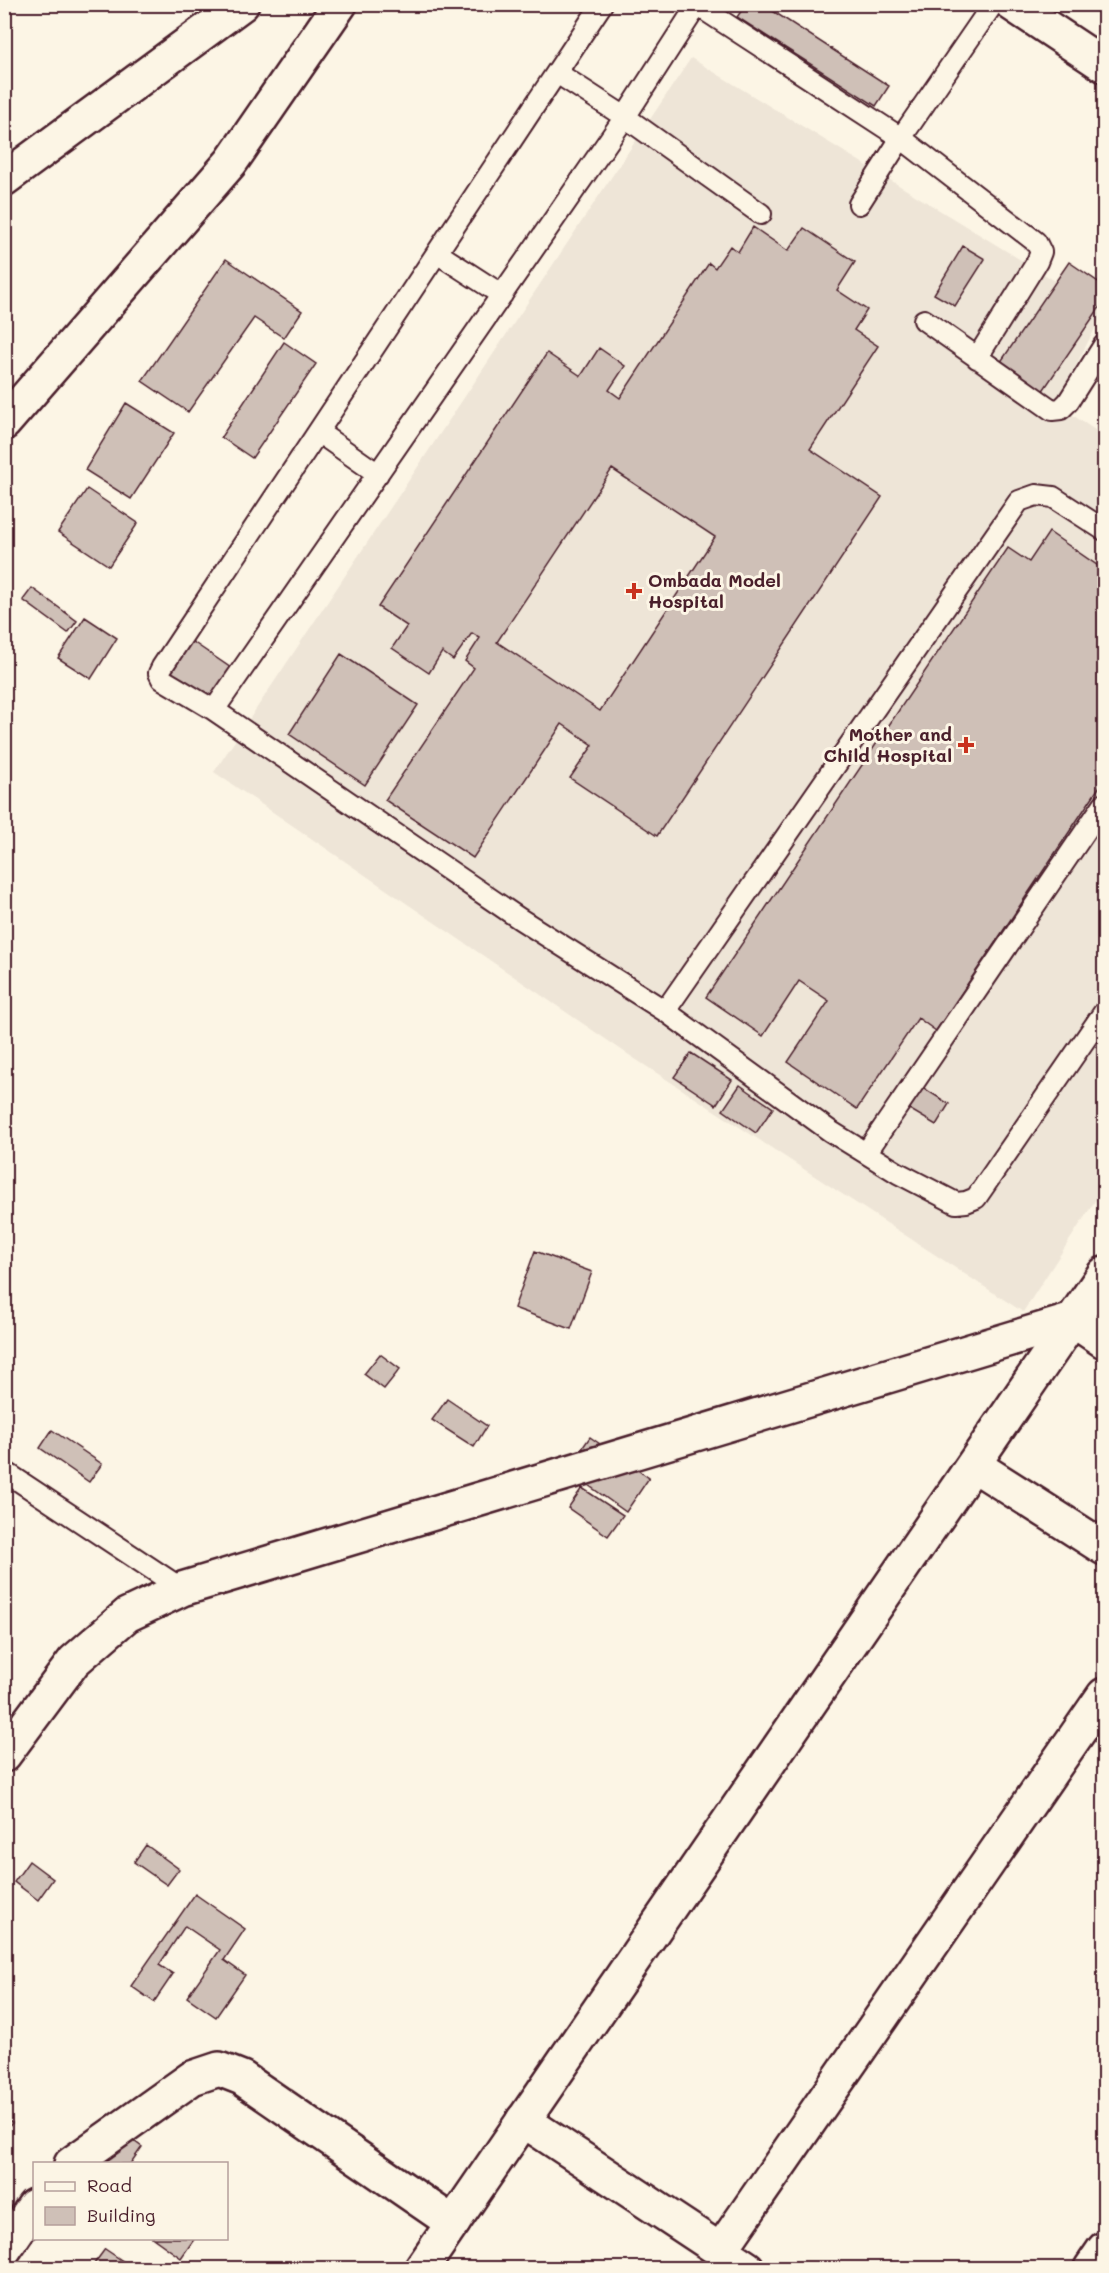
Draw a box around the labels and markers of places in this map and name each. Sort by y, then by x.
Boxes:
place label: Ombada Model Hospital [648,568,781,613]
marker: Ombada Model Hospital [625,582,643,600]
place label: Mother and Child Hospital [824,722,952,767]
marker: Mother and Child Hospital [957,736,975,754]

